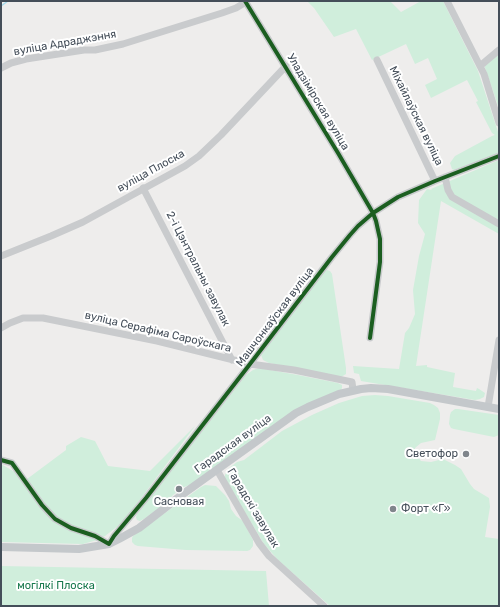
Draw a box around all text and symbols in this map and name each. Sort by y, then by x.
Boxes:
street label: вуліца Адраджэння [13,27,117,59]
street label: Уладзімірская вуліца [284,51,352,153]
street label: Міхайлаўская вуліца [386,64,446,168]
street label: вуліца Плоска [115,147,187,195]
street label: 2-і Цэнтральны завулак [163,209,233,329]
street label: Машчонкаўская вуліца [233,265,317,369]
street label: вуліца Серафіма Сароўскага [83,309,233,355]
street label: Гарадская вуліца [192,412,274,476]
place label: Светофор [406,447,458,461]
marker: Светофор [461,449,471,459]
street label: Гарадскі завулак [224,466,282,550]
marker: Сасновая [174,484,184,494]
place label: Сасновая [154,495,204,509]
place label: Форт «Г» [401,502,450,516]
marker: Форт «Г» [388,504,398,514]
park label: могілкі Плоска [17,579,95,593]

